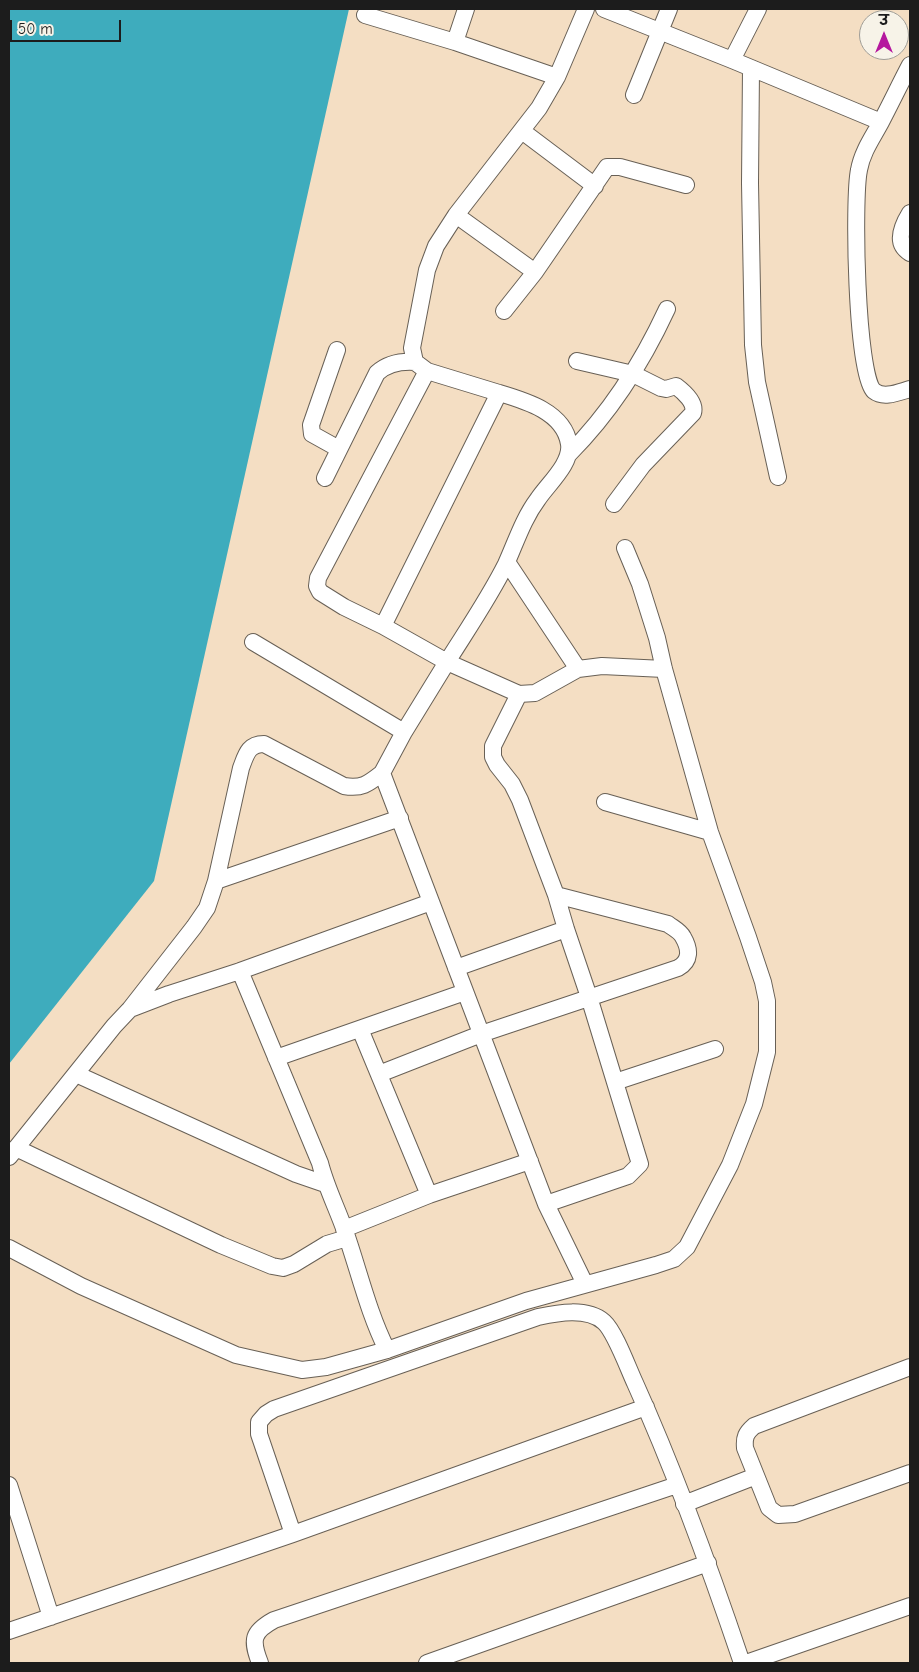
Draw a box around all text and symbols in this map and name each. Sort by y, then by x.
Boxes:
scale bar [12,10,124,42]
north arrow [859,10,909,60]
text: उ [879,12,889,29]
text: 50 m [18,20,53,38]

